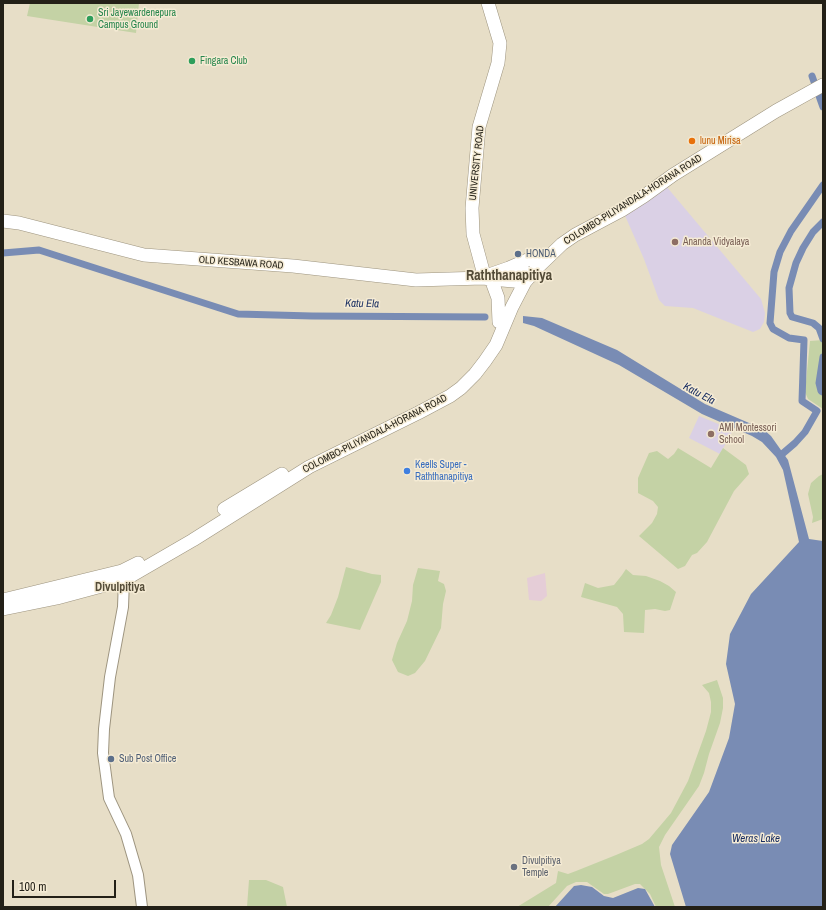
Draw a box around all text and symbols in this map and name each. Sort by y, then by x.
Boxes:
place label: Sri Jayewardenepura Campus Ground [98,7,176,30]
marker: Sri Jayewardenepura Campus Ground [85,14,95,24]
place label: Fingara Club [200,55,247,67]
marker: Fingara Club [187,56,197,66]
street label: UNIVERSITY ROAD [467,125,487,201]
place label: lunu Mirisa [700,135,741,147]
marker: lunu Mirisa [687,136,697,146]
street label: COLOMBO-PILIYANDALA-HORANA ROAD [562,152,704,248]
place label: Ananda Vidyalaya [683,236,749,248]
marker: Ananda Vidyalaya [670,237,680,247]
place label: HONDA [526,248,556,260]
marker: HONDA [513,249,523,259]
street label: OLD KESBAWA ROAD [198,254,284,272]
district label: Raththanapitiya [466,268,552,284]
water label: Katu Ela [345,297,379,311]
water label: Katu Ela [681,380,717,408]
street label: COLOMBO-PILIYANDALA-HORANA ROAD [301,392,449,476]
place label: AMI Montessori School [719,422,776,446]
marker: AMI Montessori School [706,429,716,439]
place label: Keells Super - Raththanapitiya [415,459,473,482]
marker: Keells Super - Raththanapitiya [402,466,412,476]
district label: Divulpitiya [95,581,145,595]
place label: Sub Post Office [119,753,176,765]
marker: Sub Post Office [106,754,116,764]
water label: Weras Lake [732,832,780,846]
place label: Divulpitiya Temple [522,855,561,878]
marker: Divulpitiya Temple [509,862,519,872]
scale bar [14,872,118,898]
text: 100 m [19,879,46,895]

